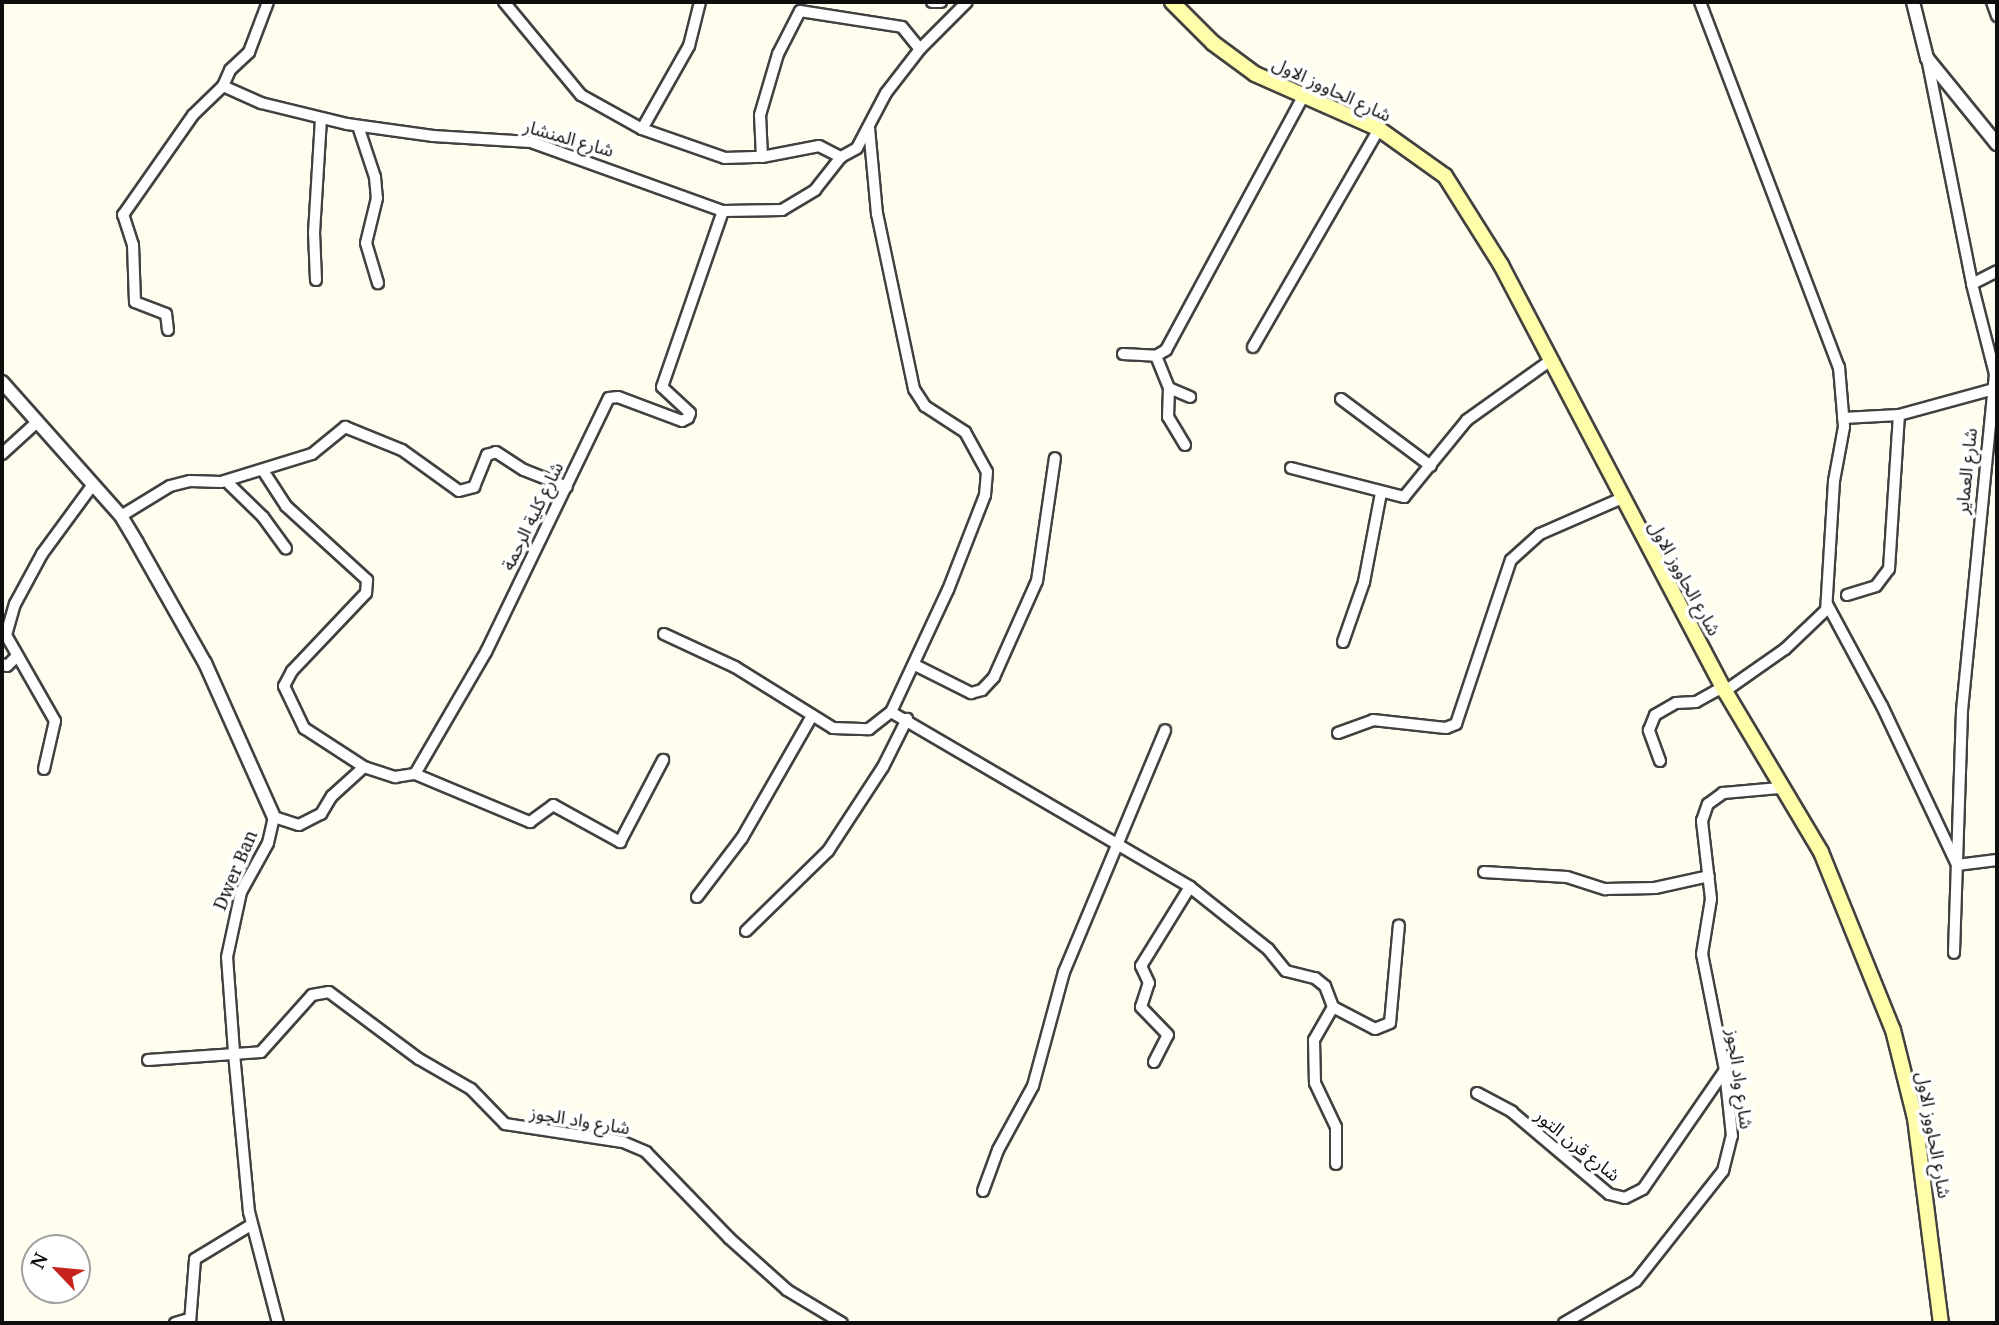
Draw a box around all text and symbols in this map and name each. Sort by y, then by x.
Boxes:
street label: شارع الحاووز الاول [1269,52,1395,126]
street label: شارع المنشار [522,115,616,161]
street label: شارع العماير [1951,427,1981,515]
street label: شارع كلية الرحمة [496,458,568,574]
street label: شارع الحاووز الاول [1644,517,1726,639]
street label: Dwer Ban [208,827,262,913]
street label: شارع واد الجوز [1722,1028,1758,1130]
street label: شارع الحاووز الاول [1912,1070,1956,1200]
street label: شارع واد الجوز [528,1101,632,1139]
street label: شارع قرن التور [1531,1104,1625,1186]
north arrow [21,1234,91,1304]
text: N [24,1248,54,1273]

